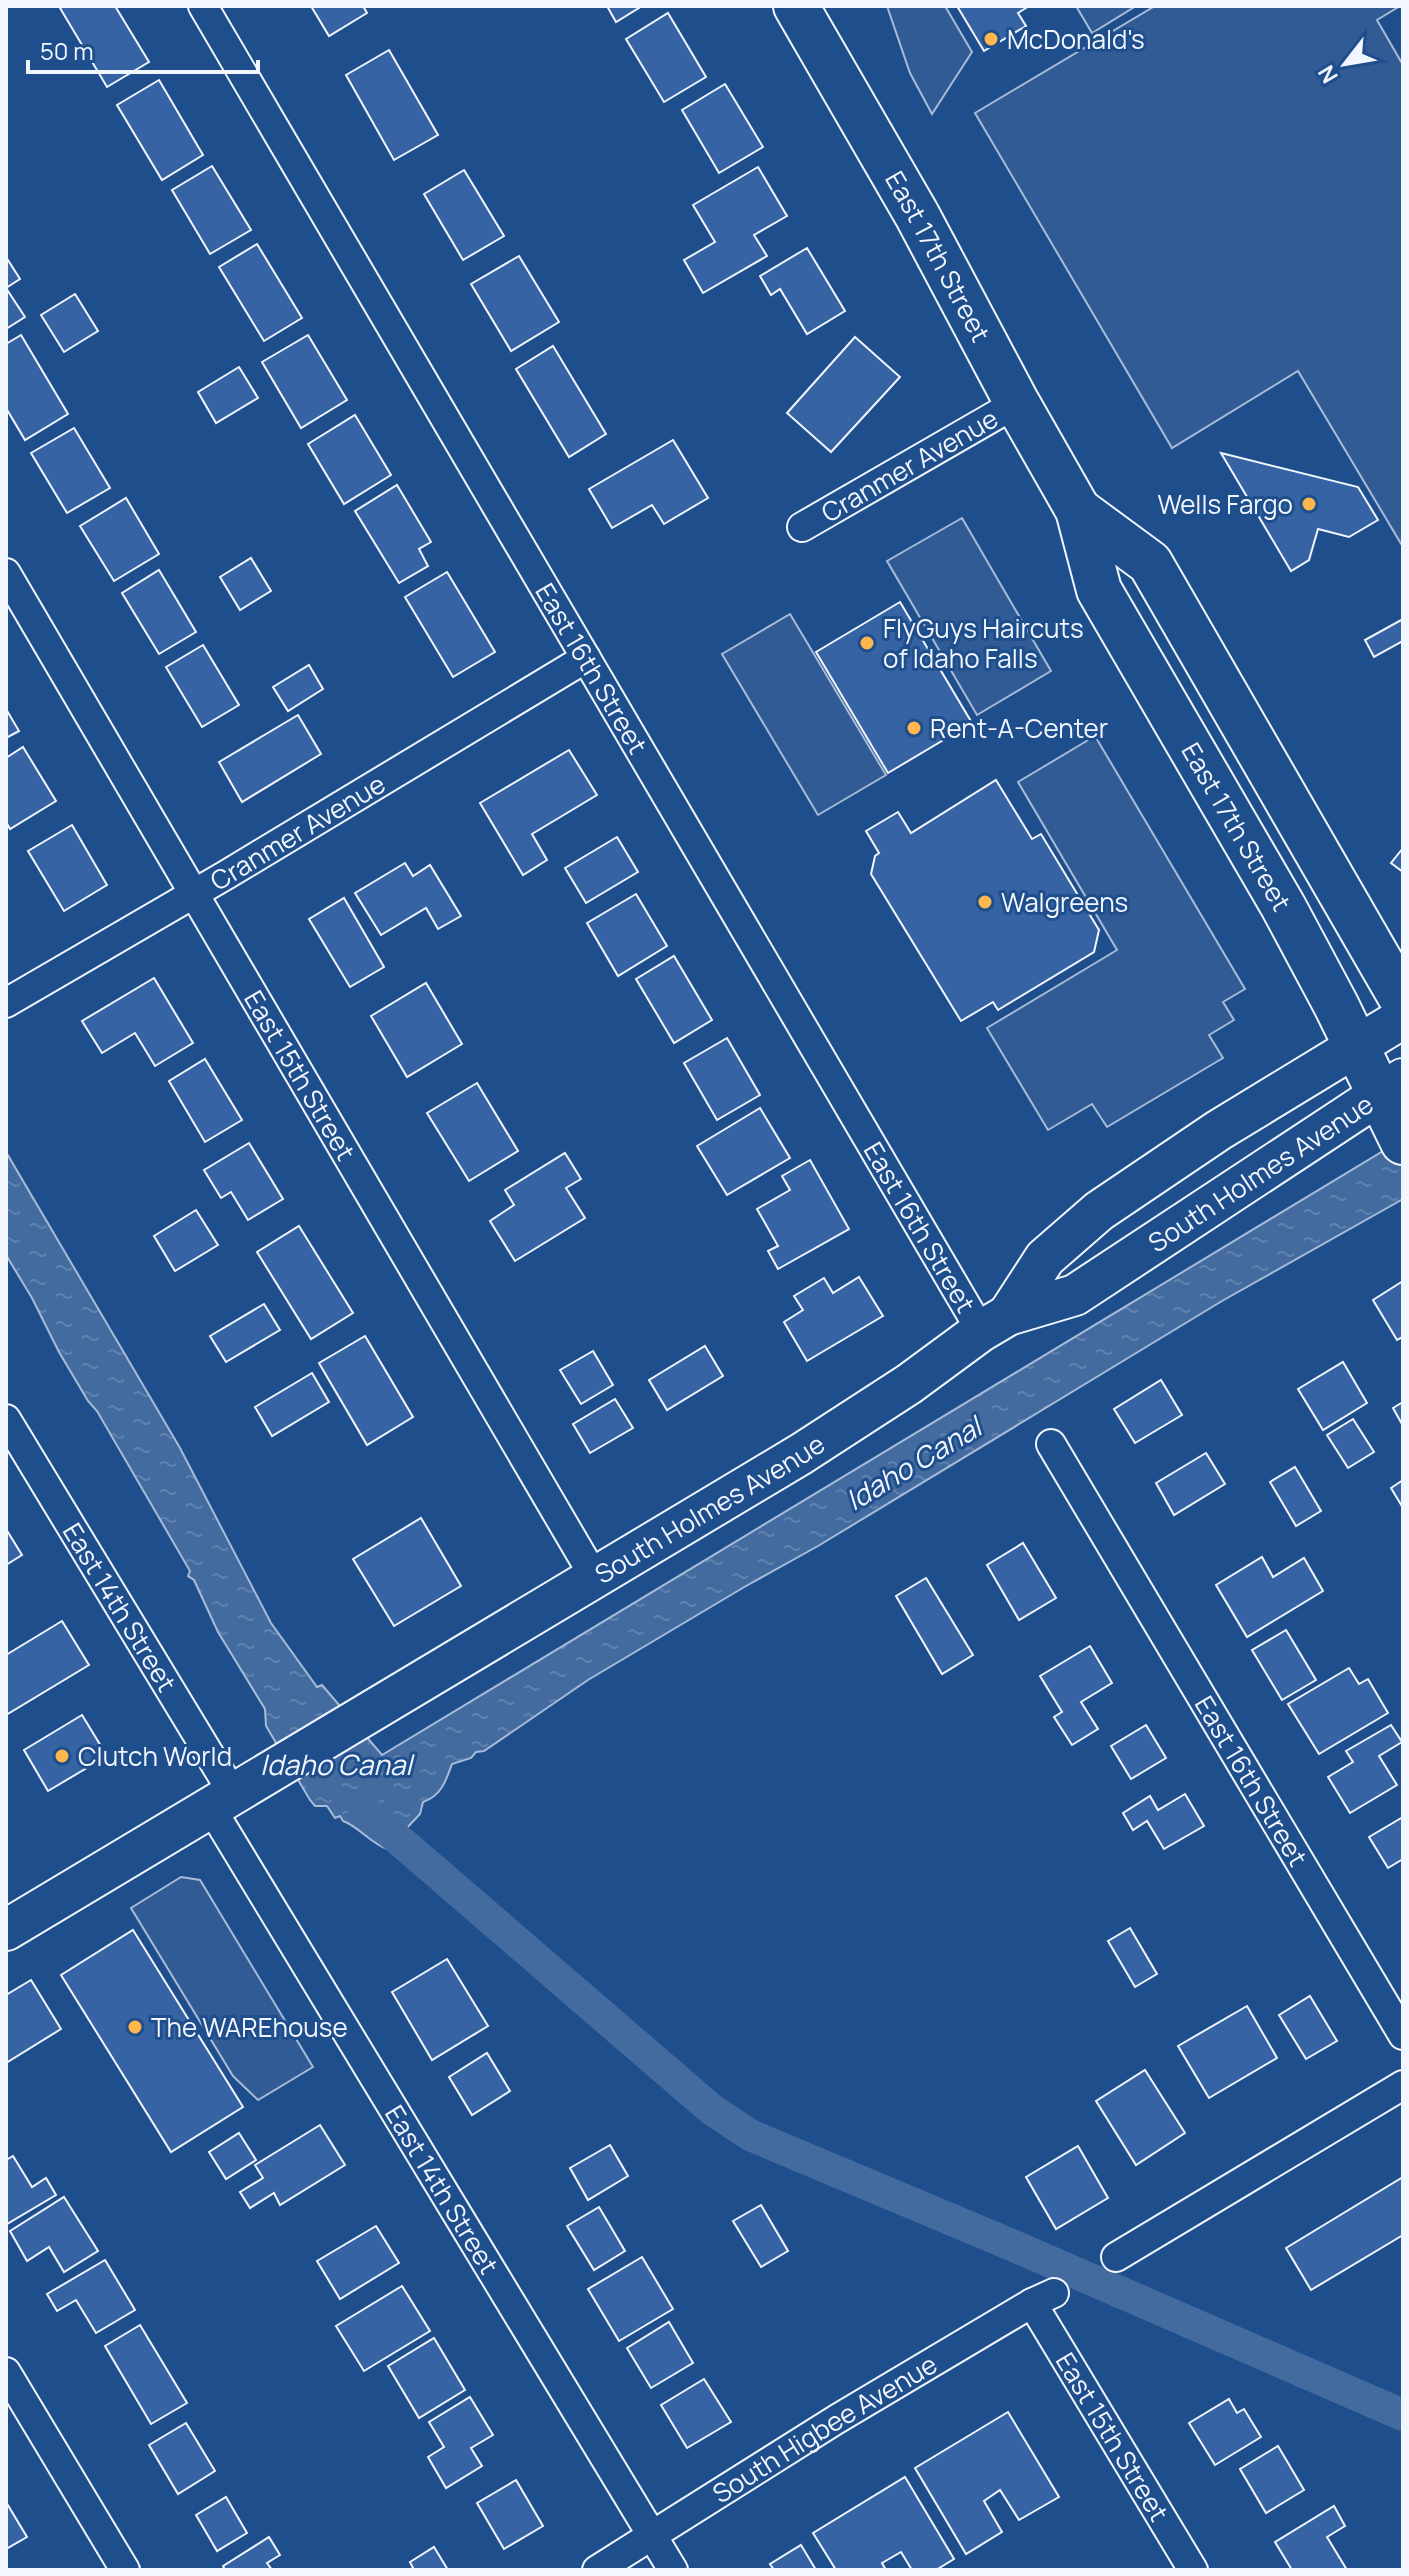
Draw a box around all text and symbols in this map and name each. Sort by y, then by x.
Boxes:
place label: McDonald's [1007,21,1145,57]
scale bar [28,24,258,74]
north arrow [1305,24,1385,104]
marker: McDonald's [982,30,1000,48]
text: 50 m [40,34,94,67]
text: N [1311,60,1345,89]
street label: East 17th Street [877,164,999,348]
street label: Cranmer Avenue [815,400,1004,530]
place label: Wells Fargo [1157,486,1293,522]
marker: Wells Fargo [1300,495,1318,513]
street label: East 16th Street [528,576,656,760]
place label: FlyGuys Haircuts of Idaho Falls [883,610,1084,676]
marker: FlyGuys Haircuts of Idaho Falls [858,634,876,652]
place label: Rent-A-Center [930,710,1108,746]
marker: Rent-A-Center [905,719,923,737]
street label: East 17th Street [1174,736,1300,917]
street label: Cranmer Avenue [203,765,392,898]
place label: Walgreens [1001,884,1128,920]
marker: Walgreens [976,893,994,911]
street label: East 15th Street [236,984,364,1167]
street label: South Holmes Avenue [1141,1086,1380,1260]
street label: East 16th Street [856,1135,984,1319]
water label: Idaho Canal [838,1406,991,1518]
street label: South Holmes Avenue [588,1426,831,1592]
street label: East 14th Street [55,1516,185,1698]
street label: East 16th Street [1187,1689,1316,1873]
place label: Clutch World [78,1738,232,1774]
water label: Idaho Canal [260,1745,415,1783]
marker: Clutch World [53,1747,71,1765]
place label: The WAREhouse [151,2009,348,2045]
marker: The WAREhouse [126,2018,144,2036]
street label: East 14th Street [377,2098,507,2281]
street label: East 15th Street [1048,2345,1177,2528]
street label: South Higbee Avenue [705,2346,943,2511]

